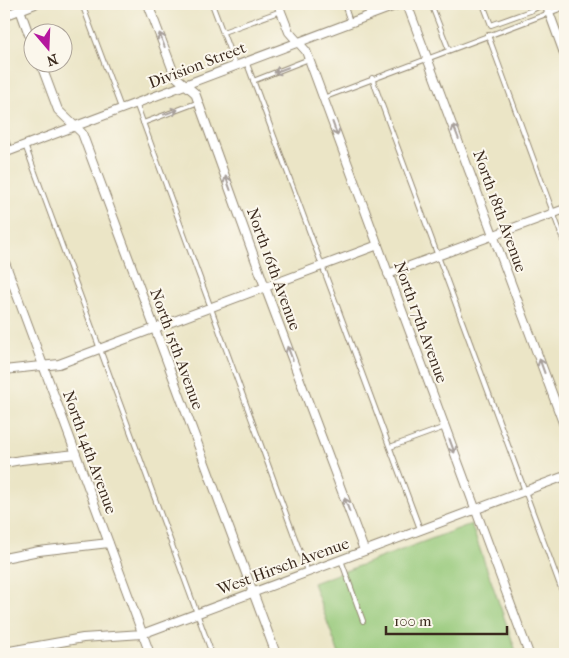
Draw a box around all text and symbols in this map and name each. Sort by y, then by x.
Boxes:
north arrow [22,22,72,72]
one-way arrow [157,32,166,48]
street label: Division Street [146,38,249,92]
text: N [44,50,60,70]
one-way arrow [274,66,289,75]
one-way arrow [163,107,178,116]
one-way arrow [331,121,340,137]
one-way arrow [451,124,460,140]
street label: North 18th Avenue [469,147,531,275]
one-way arrow [223,176,232,192]
street label: North 16th Avenue [243,205,305,333]
street label: North 17th Avenue [390,259,452,385]
street label: North 15th Avenue [146,286,208,412]
one-way arrow [285,345,294,361]
one-way arrow [537,359,546,374]
street label: North 14th Avenue [59,388,121,516]
one-way arrow [448,438,457,453]
one-way arrow [342,497,351,513]
street label: West Hirsch Avenue [214,533,352,599]
scale bar [386,603,508,635]
text: 100 m [394,612,432,630]

